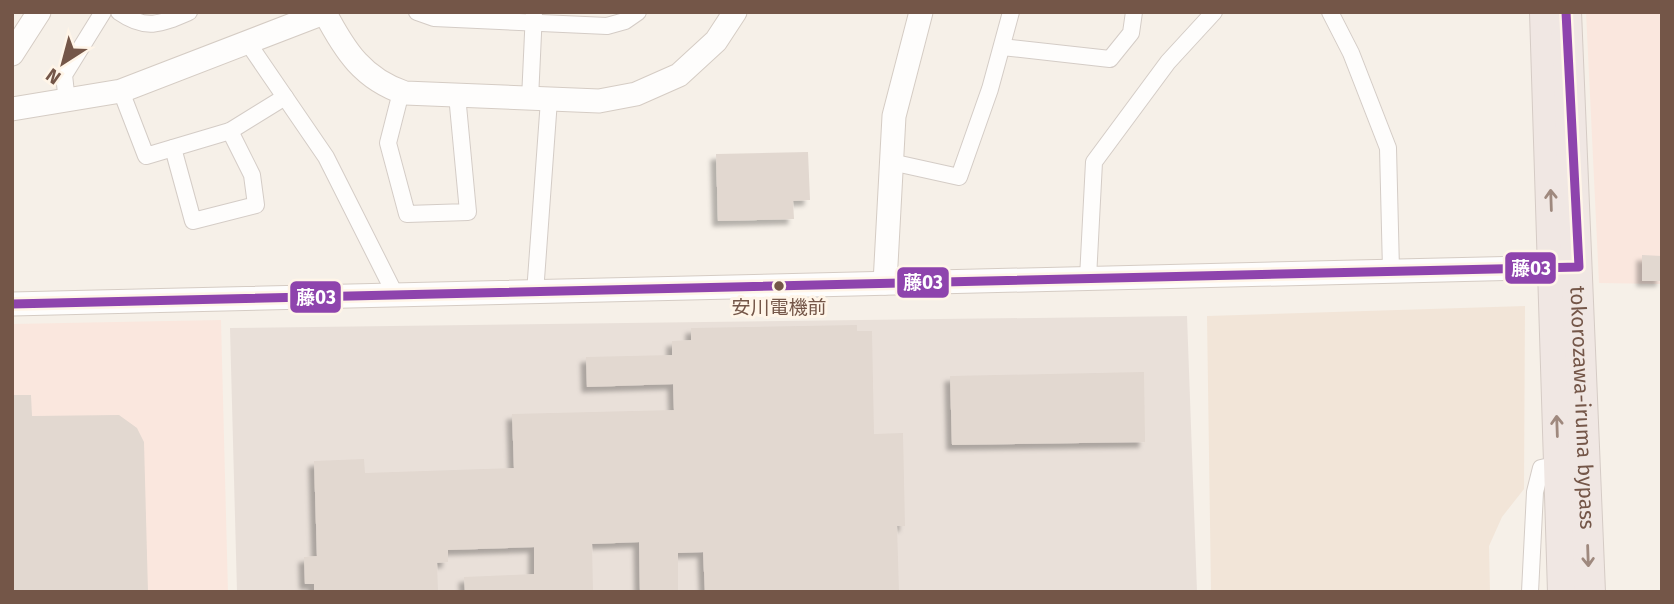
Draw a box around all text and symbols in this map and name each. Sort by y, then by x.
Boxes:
north arrow [28,28,98,98]
text: N [41,63,65,89]
one-way arrow [1544,188,1557,211]
line badge: 藤03 [1504,251,1557,285]
text: 藤03 [1511,257,1551,280]
line badge: 藤03 [896,266,950,299]
text: 藤03 [903,271,943,294]
marker: 安川電機前 [772,279,786,293]
line badge: 藤03 [289,280,342,314]
street label: tokorozawa-iruma bypass [1564,285,1600,530]
text: 藤03 [296,286,336,309]
place label: 安川電機前 [731,296,827,319]
one-way arrow [1551,414,1564,437]
one-way arrow [1582,544,1595,567]

